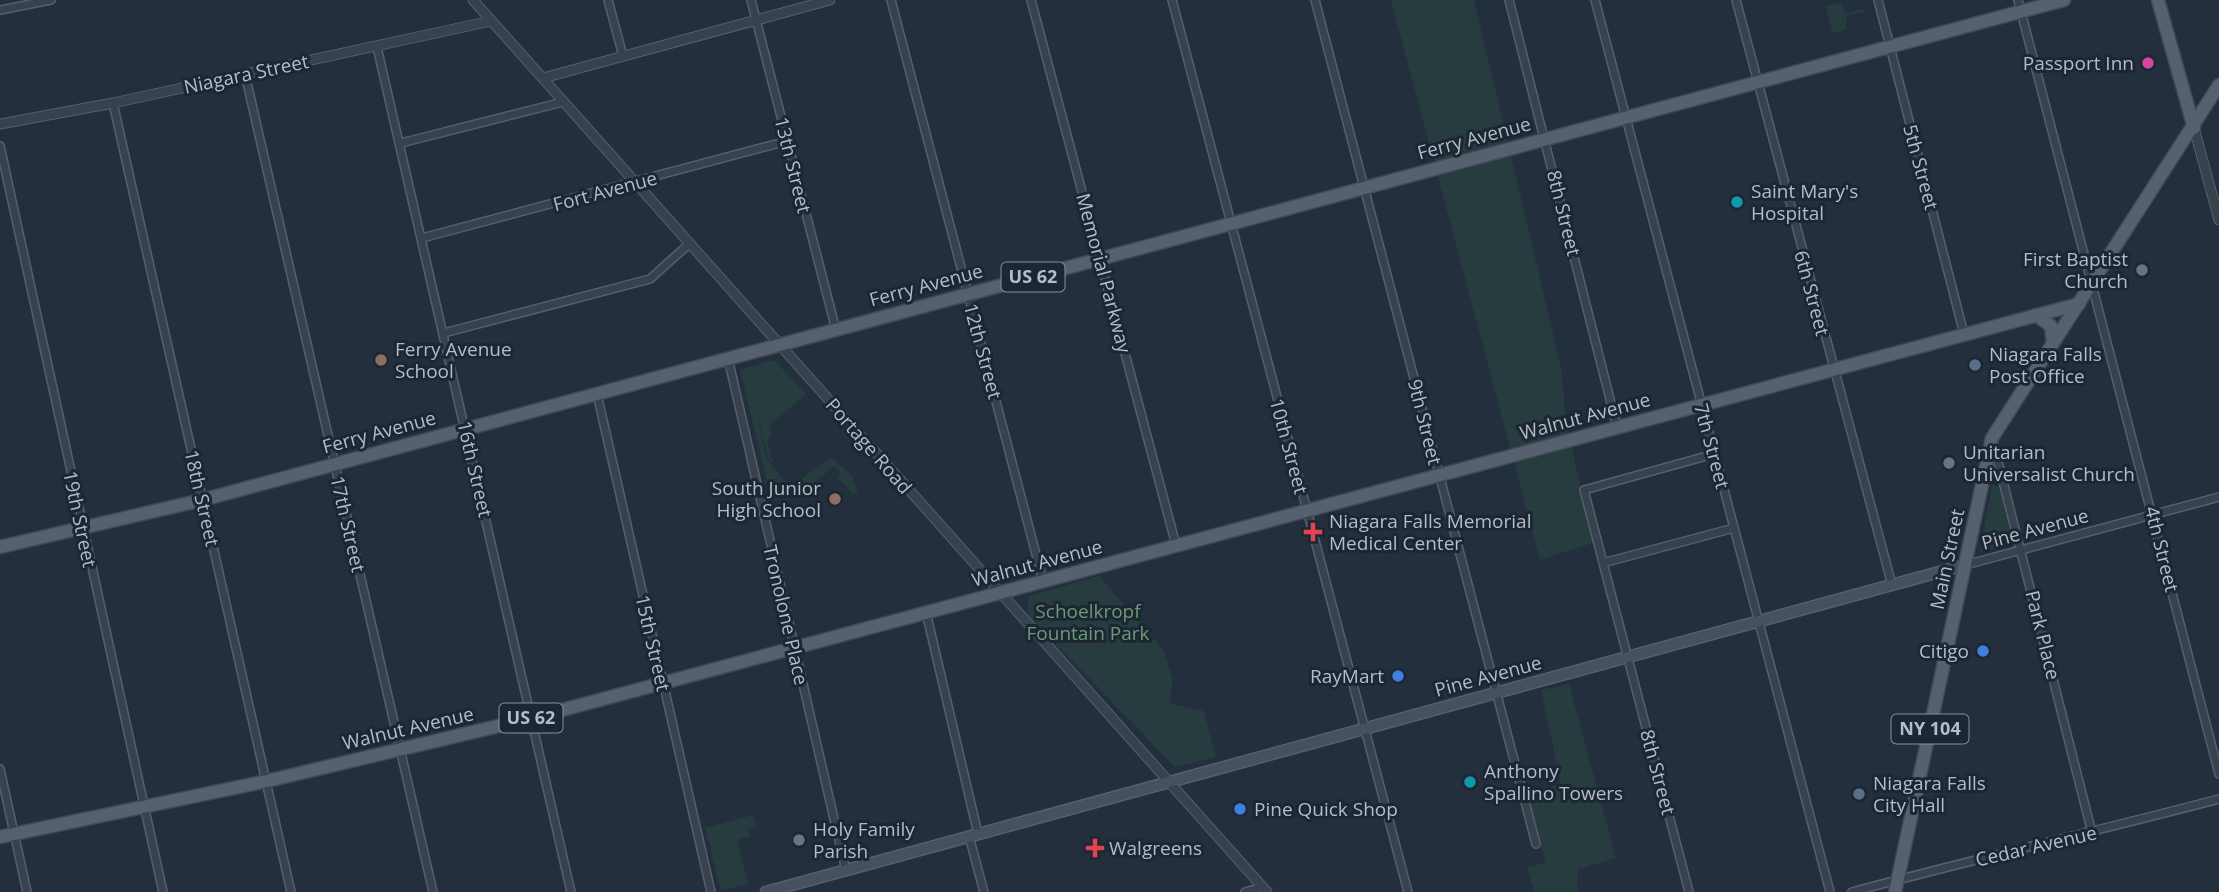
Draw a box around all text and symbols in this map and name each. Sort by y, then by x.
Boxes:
street label: Niagara Street [181,48,311,100]
place label: Passport Inn [2023,50,2134,76]
marker: Passport Inn [2140,55,2156,71]
street label: Ferry Avenue [1414,110,1534,166]
street label: 13th Street [769,114,818,216]
street label: 5th Street [1897,121,1945,213]
street label: Fort Avenue [550,165,660,217]
street label: 8th Street [1541,168,1587,259]
place label: Saint Mary's Hospital [1751,178,1858,226]
street label: Memorial Parkway [1070,190,1138,356]
marker: Saint Mary's Hospital [1729,194,1745,210]
place label: First Baptist Church [2023,246,2128,294]
street label: 6th Street [1788,247,1836,339]
street label: Ferry Avenue [866,257,986,313]
road number: US 62 [1002,262,1064,292]
marker: First Baptist Church [2134,262,2150,278]
street label: 12th Street [958,300,1008,402]
place label: Ferry Avenue School [395,336,512,384]
place label: Niagara Falls Post Office [1989,341,2102,389]
marker: Ferry Avenue School [373,352,389,368]
marker: Niagara Falls Post Office [1967,357,1983,373]
street label: 9th Street [1402,377,1448,468]
street label: Walnut Avenue [1517,386,1653,446]
street label: Portage Road [820,392,918,500]
street label: 10th Street [1264,395,1314,497]
street label: 7th Street [1688,400,1736,492]
street label: Ferry Avenue [319,404,439,460]
street label: 16th Street [451,418,499,520]
place label: Unitarian Universalist Church [1963,439,2135,487]
street label: 18th Street [178,447,226,549]
marker: Unitarian Universalist Church [1941,455,1957,471]
street label: 19th Street [57,468,103,570]
street label: 17th Street [324,473,372,575]
place label: South Junior High School [712,475,821,523]
marker: South Junior High School [827,491,843,507]
street label: Pine Avenue [1979,502,2091,556]
street label: 4th Street [2139,504,2185,595]
street label: Main Street [1924,506,1970,612]
place label: Niagara Falls Memorial Medical Center [1329,508,1531,556]
marker: Niagara Falls Memorial Medical Center [1303,522,1323,542]
street label: Walnut Avenue [969,533,1105,593]
street label: Tronolone Place [757,543,815,687]
street label: Park Place [2019,588,2067,682]
street label: 15th Street [629,592,677,694]
park label: Schoelkropf Fountain Park [1027,598,1150,646]
place label: Citigo [1919,638,1969,664]
marker: Citigo [1975,643,1991,659]
street label: Pine Avenue [1432,649,1544,703]
place label: RayMart [1310,663,1384,689]
marker: RayMart [1390,668,1406,684]
street label: Walnut Avenue [340,700,476,756]
road number: US 62 [500,704,562,732]
road number: NY 104 [1892,714,1968,744]
street label: 8th Street [1634,726,1682,818]
place label: Anthony Spallino Towers [1484,758,1623,806]
place label: Niagara Falls City Hall [1873,770,1986,818]
marker: Anthony Spallino Towers [1462,774,1478,790]
marker: Niagara Falls City Hall [1851,786,1867,802]
place label: Pine Quick Shop [1254,796,1398,822]
marker: Pine Quick Shop [1232,801,1248,817]
place label: Holy Family Parish [813,816,915,864]
street label: Cedar Avenue [1973,819,2099,873]
marker: Holy Family Parish [791,832,807,848]
place label: Walgreens [1109,835,1202,861]
marker: Walgreens [1087,840,1103,856]

